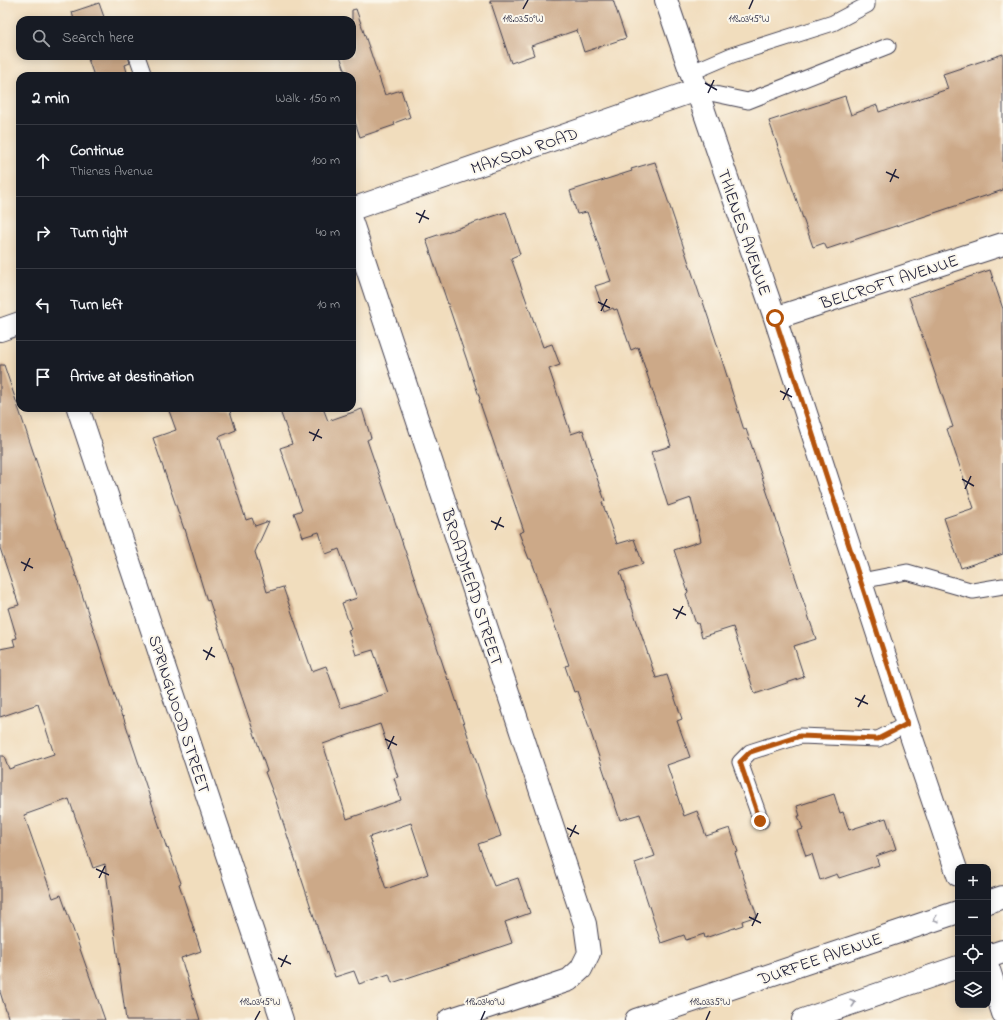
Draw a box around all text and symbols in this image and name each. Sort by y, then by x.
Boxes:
text: 118.0350°W [502,12,544,27]
text: 118.0345°W [729,12,770,27]
search box [16,16,356,60]
icon: search [30,27,52,49]
text: Search here [62,27,134,49]
text: 2 min [32,86,69,111]
text: Walk · 150 m [275,89,340,108]
street label: MAXSON ROAD [467,121,582,181]
text: Continue [70,140,124,162]
icon: ahead [32,150,54,172]
text: 100 m [311,151,340,170]
text: Thienes Avenue [70,162,153,181]
street label: THIENES AVENUE [710,166,777,299]
icon: right [32,222,54,244]
text: Turn right [70,222,128,244]
text: 40 m [316,223,340,242]
street label: BELCROFT AVENUE [816,248,962,317]
icon: left [32,294,54,316]
text: Turn left [70,294,123,316]
text: 10 m [317,295,340,314]
route start [766,309,784,327]
icon: arrive [32,366,54,388]
text: Arrive at destination [70,366,194,388]
street label: BROADMEAD STREET [434,505,509,669]
street label: SPRINGWOOD STREET [141,632,216,797]
route end [751,812,769,830]
map controls [955,864,991,1008]
button: + [955,864,991,900]
button: − [955,900,991,936]
one-way arrow [932,914,939,923]
street label: DURFEE AVENUE [754,926,886,993]
button: locate [955,936,991,972]
button: layers [955,972,991,1008]
text: 118.0345°W [240,995,281,1010]
text: 118.0340°W [465,995,505,1010]
text: 118.0335°W [690,995,731,1010]
one-way arrow [849,999,856,1008]

